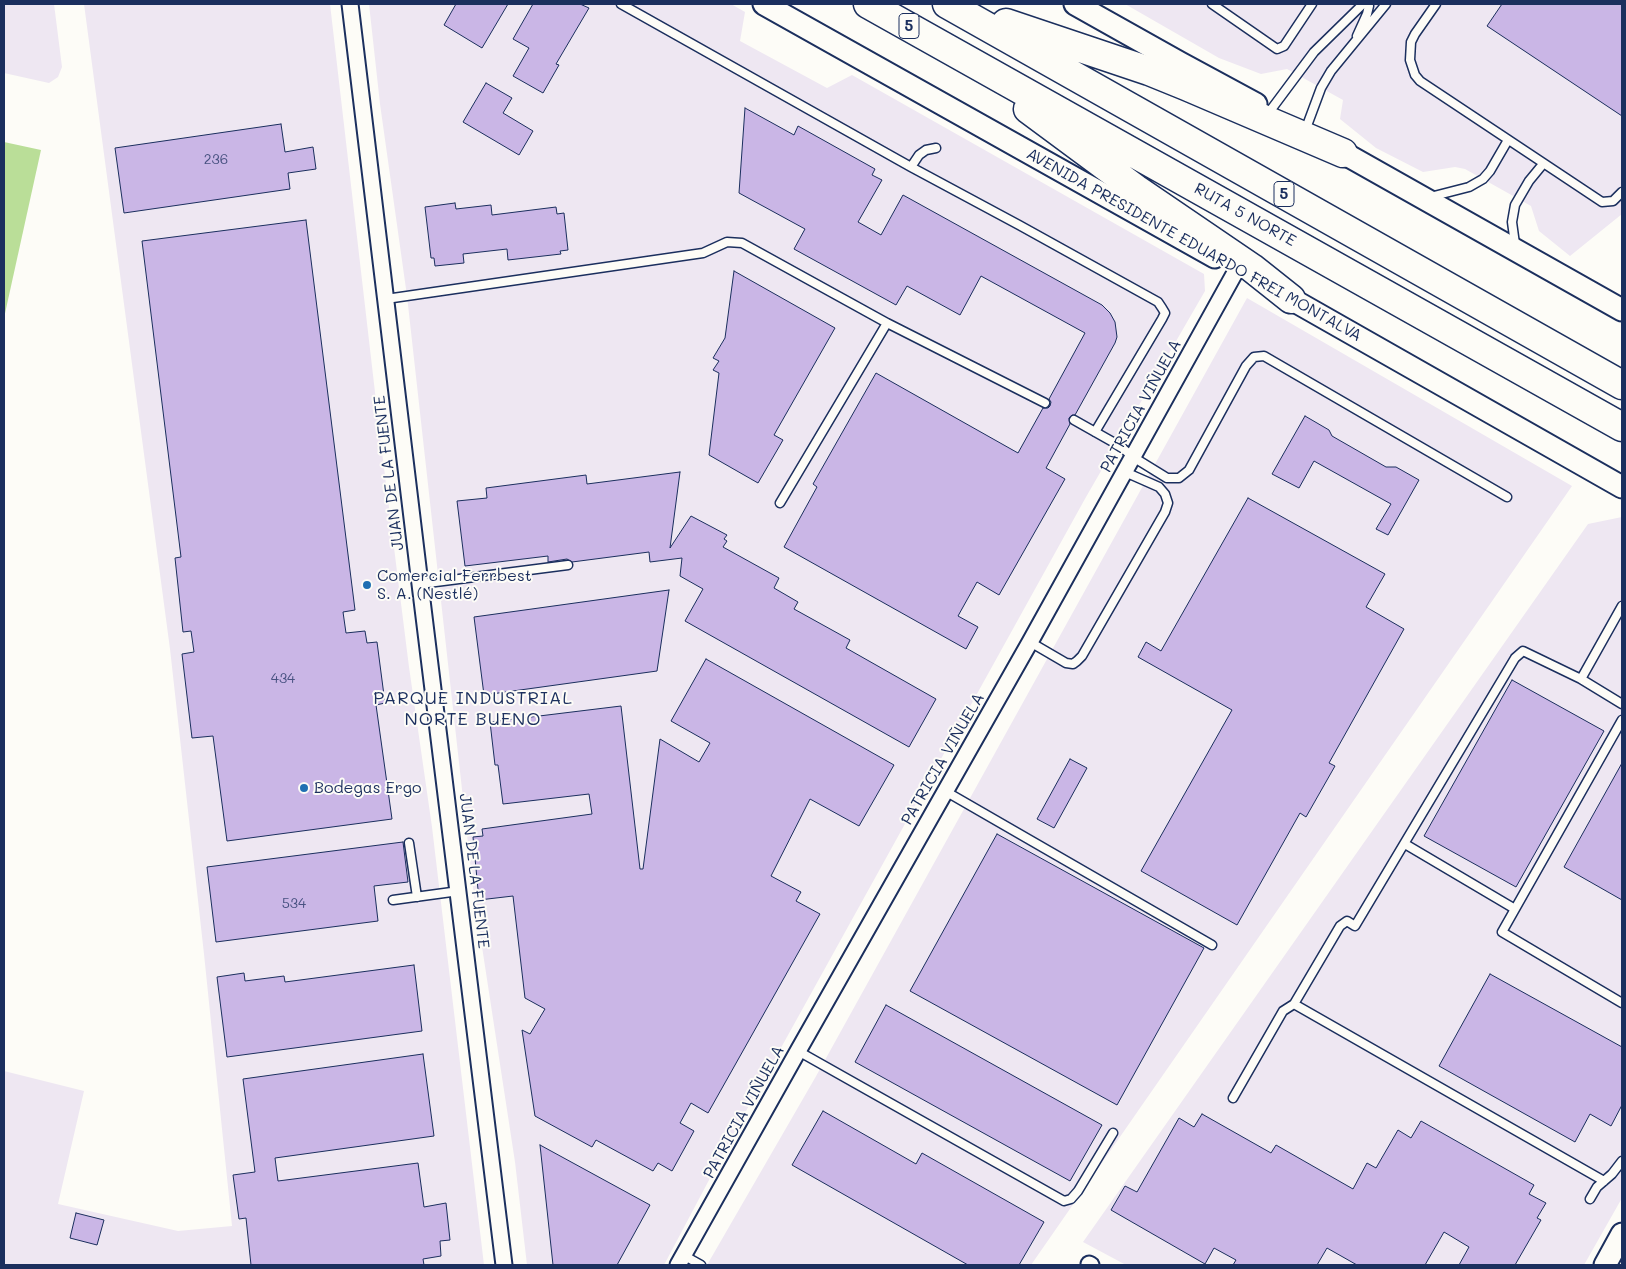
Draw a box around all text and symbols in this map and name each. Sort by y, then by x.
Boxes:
road number: 5 [899,14,919,38]
street label: AVENIDA PRESIDENTE EDUARDO FREI MONTALVA [1023,144,1365,346]
house number: 236 [204,152,228,168]
street label: RUTA 5 NORTE [1191,179,1299,251]
road number: 5 [1274,182,1294,206]
street label: PATRICIA VIÑUELA [1097,336,1185,476]
street label: JUAN DE LA FUENTE [370,394,408,552]
place label: Comercial Ferrbest S. A. (Nestlé) [377,566,532,604]
marker: Comercial Ferrbest S. A. (Nestlé) [361,579,373,591]
house number: 434 [271,671,295,687]
district label: PARQUE INDUSTRIAL NORTE BUENO [371,687,575,730]
street label: PATRICIA VIÑUELA [897,690,989,828]
place label: Bodegas Ergo [314,778,422,798]
marker: Bodegas Ergo [298,782,310,794]
street label: JUAN DE LA FUENTE [455,792,493,950]
house number: 534 [282,896,306,912]
street label: PATRICIA VIÑUELA [700,1042,788,1182]

